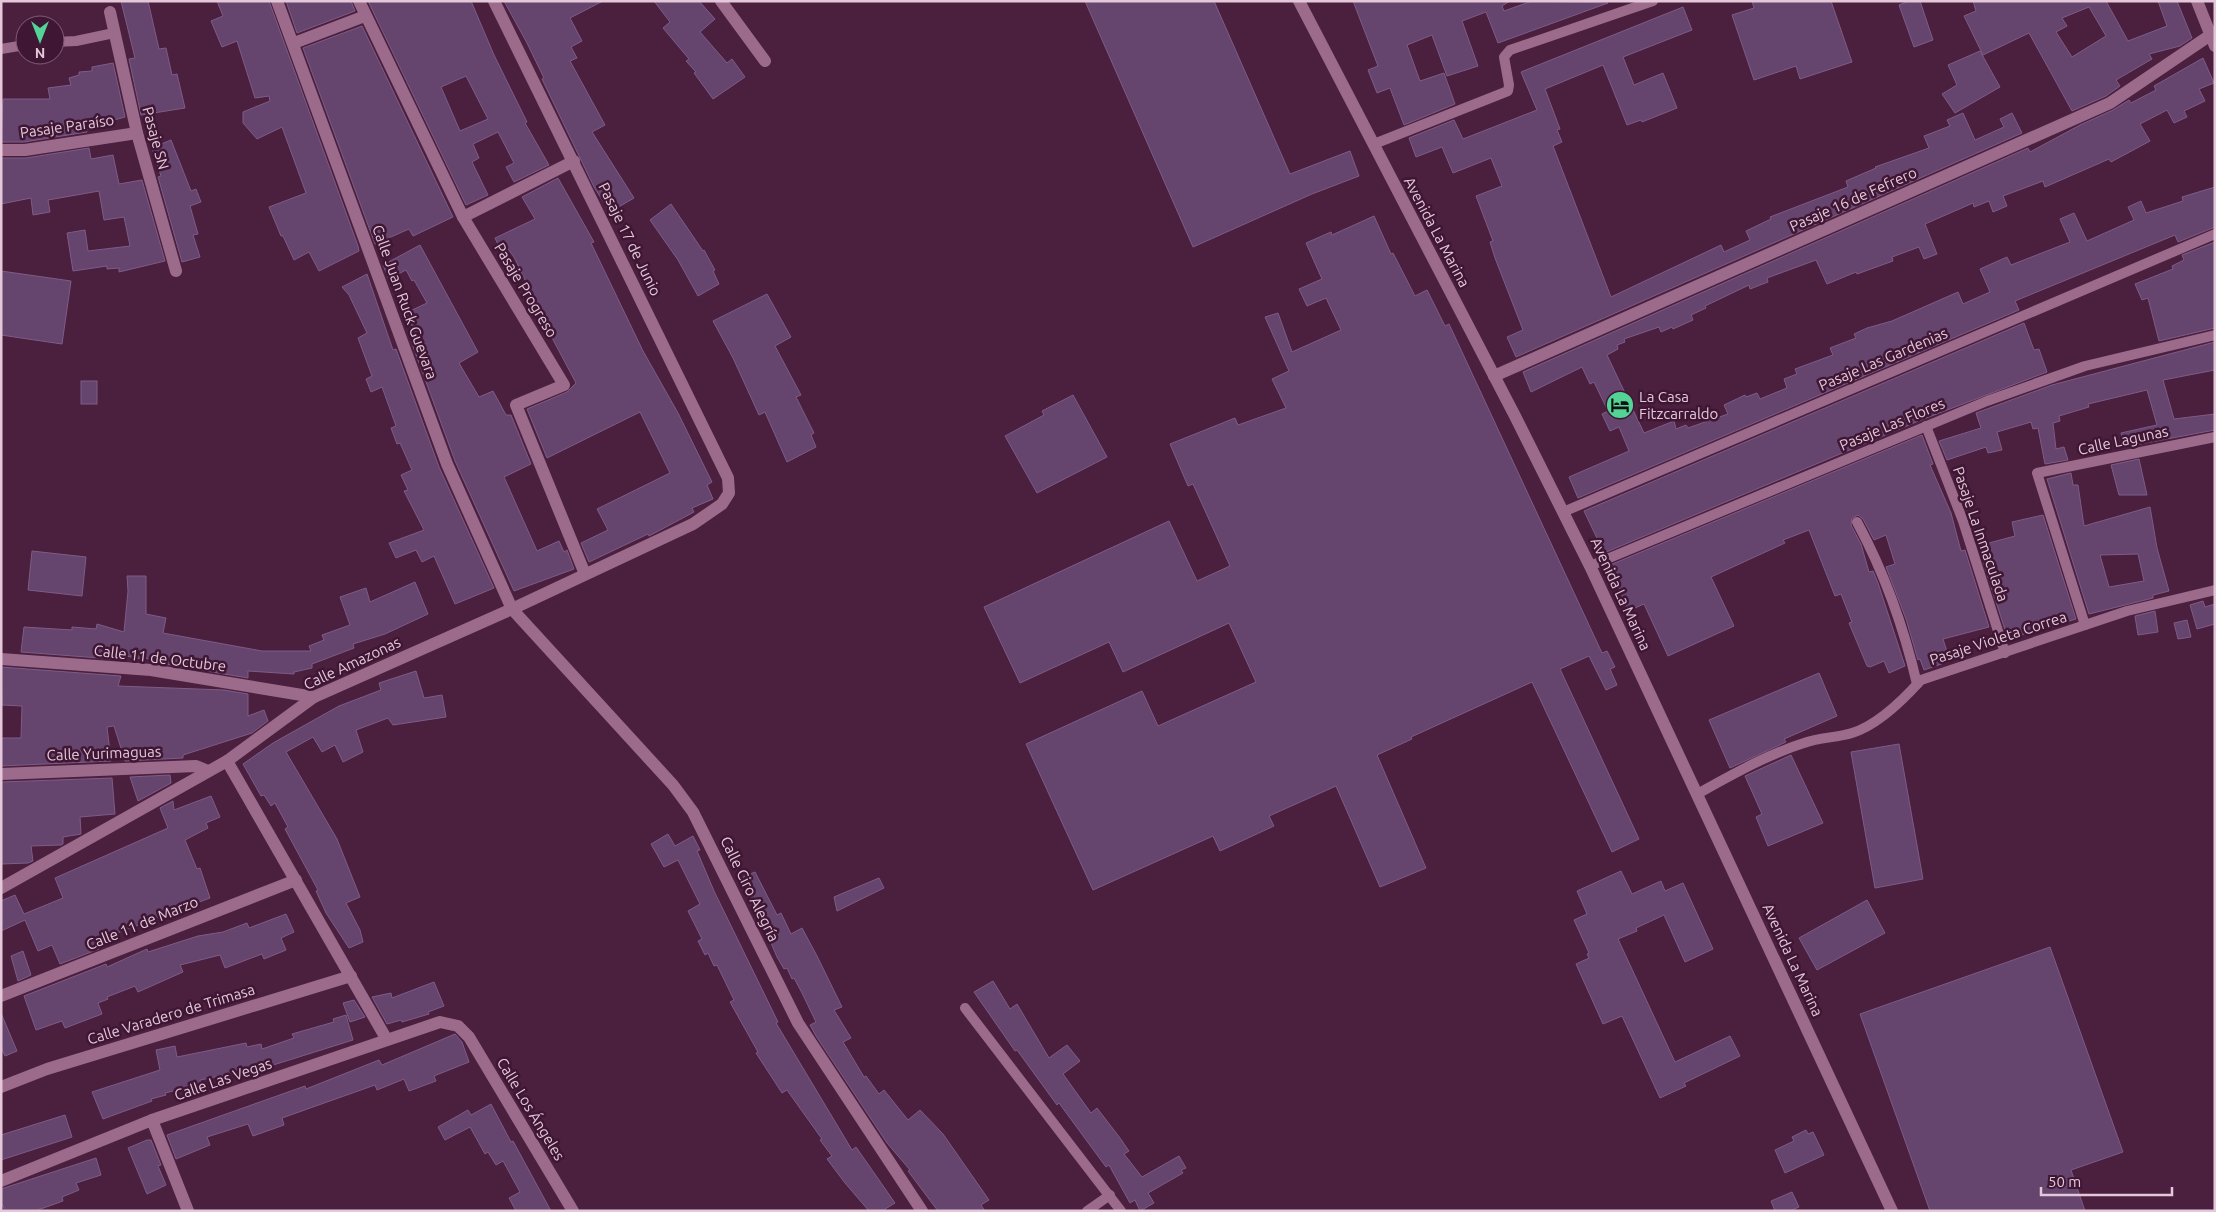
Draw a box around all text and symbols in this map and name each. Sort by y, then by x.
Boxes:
north arrow [15,15,65,65]
text: N [35,45,45,61]
street label: Pasaje SN [139,105,173,171]
street label: Pasaje Paraíso [19,111,115,141]
street label: Pasaje 16 de Fefrero [1787,163,1919,235]
street label: Avenida La Marina [1401,174,1473,290]
street label: Pasaje 17 de Junio [595,180,665,298]
street label: Calle Juan Ruck Guevara [369,222,441,382]
street label: Pasaje Progreso [491,240,561,340]
street label: Pasaje Las Gardenias [1816,324,1950,394]
place label: La Casa Fitzcarraldo [1639,388,1718,422]
hotel icon: La Casa Fitzcarraldo [1605,390,1635,420]
street label: Pasaje Las Flores [1837,394,1947,454]
street label: Calle Lagunas [2076,422,2170,458]
street label: Pasaje La Inmaculada [1950,464,2012,604]
street label: Avenida La Marina [1587,535,1655,653]
street label: Pasaje Violeta Correa [1927,608,2069,668]
street label: Calle Amazonas [301,633,403,693]
street label: Calle 11 de Octubre [93,641,227,675]
street label: Calle Yurimaguas [46,743,162,763]
street label: Calle Ciro Alegría [717,834,783,944]
street label: Calle 11 de Marzo [84,893,200,953]
street label: Avenida La Marina [1759,901,1827,1019]
street label: Calle Varadero de Trimasa [85,980,257,1048]
street label: Calle Las Vegas [172,1054,274,1104]
street label: Calle Los Ángeles [494,1055,568,1163]
scale bar [2041,1164,2172,1196]
text: 50 m [2048,1173,2081,1190]

